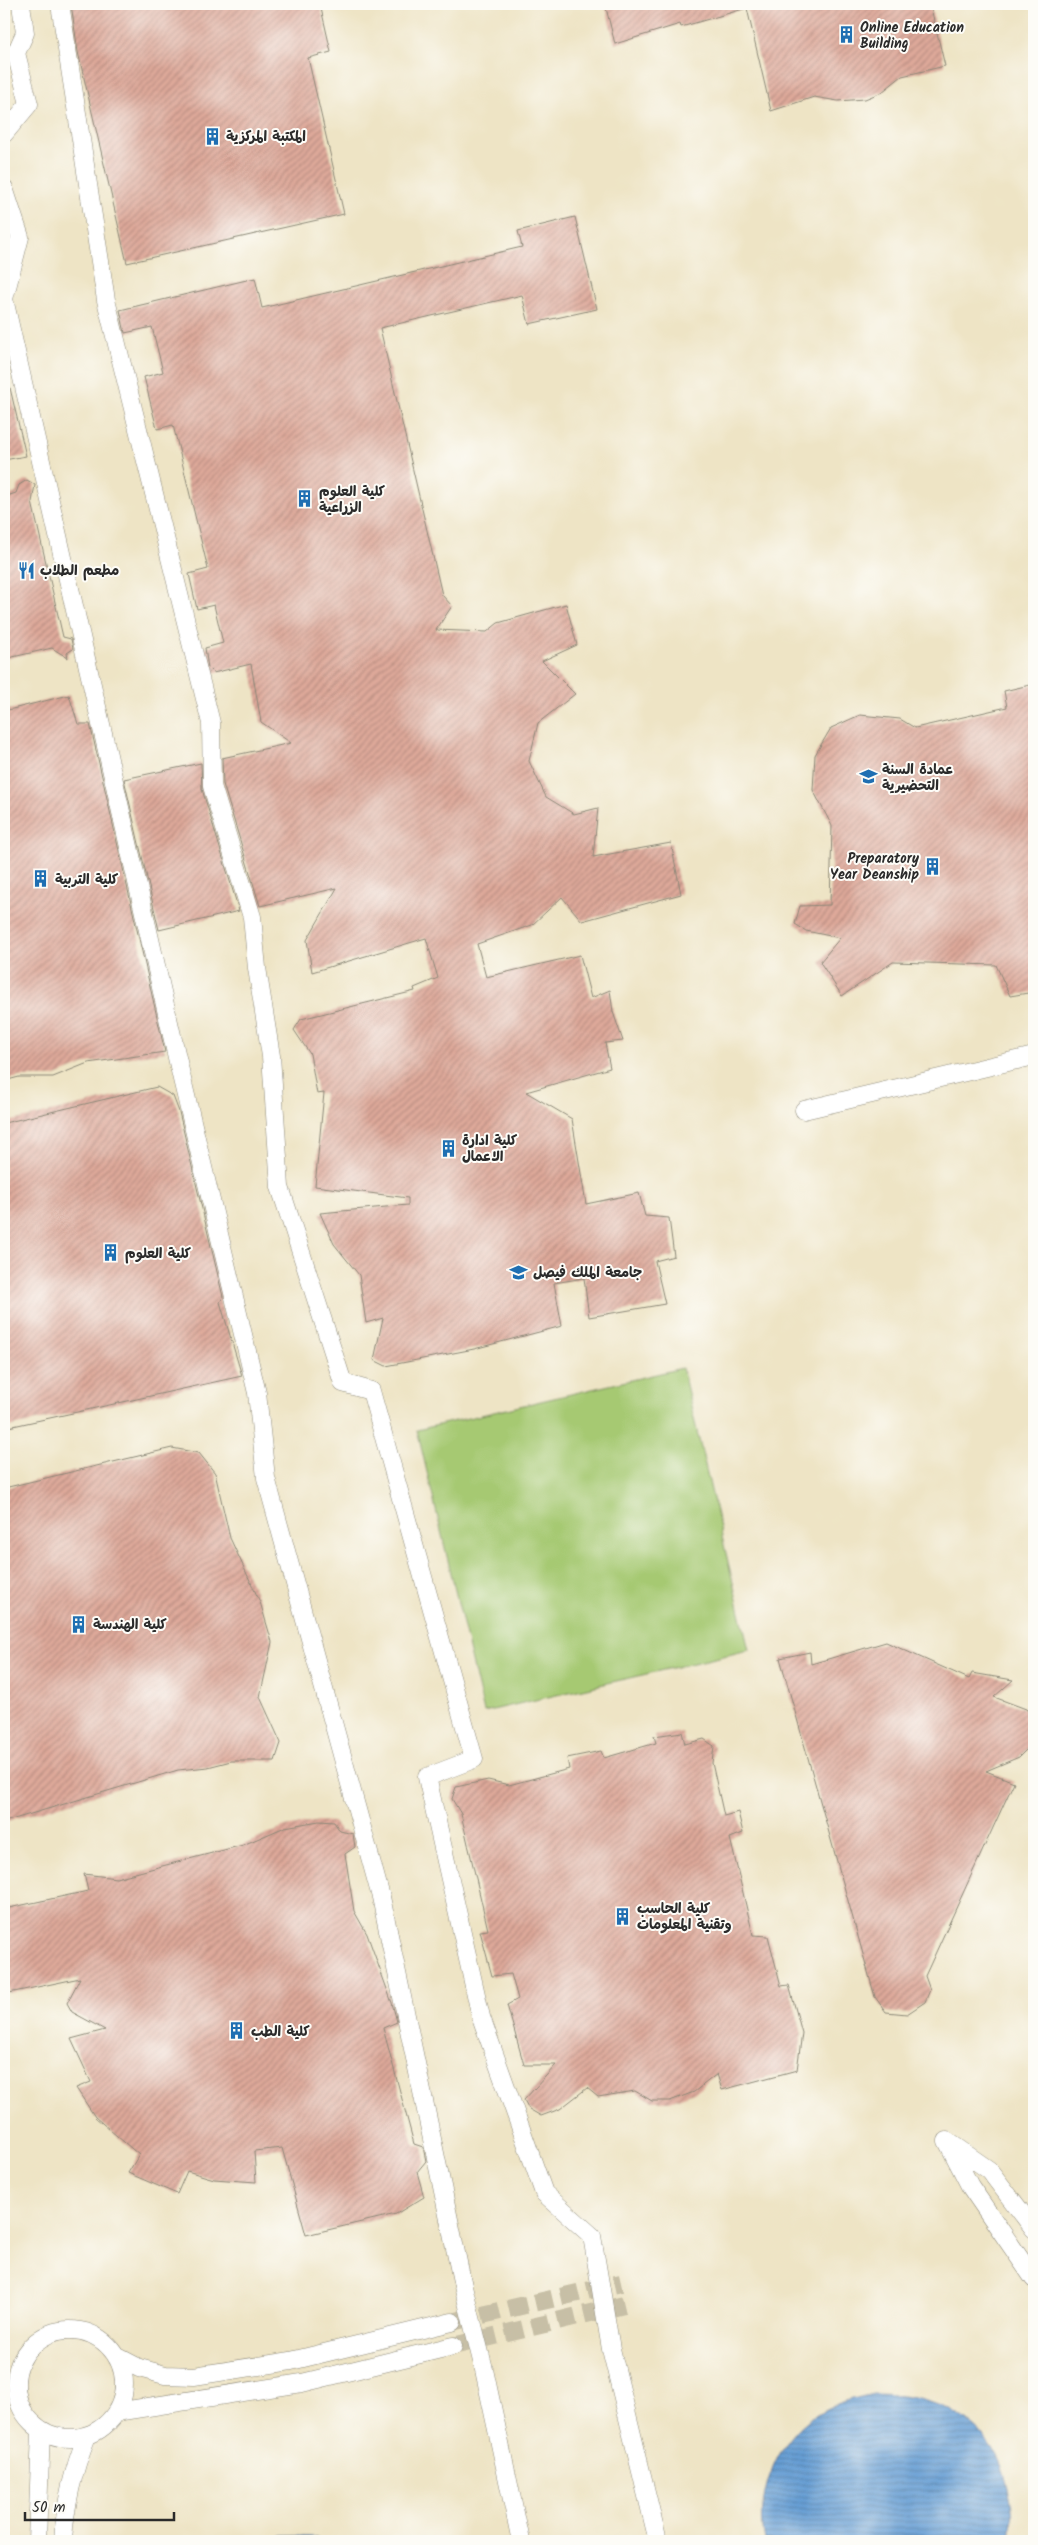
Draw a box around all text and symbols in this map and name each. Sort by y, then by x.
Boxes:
place label: Online Education Building [860,17,964,55]
building icon: Online Education Building [836,25,856,45]
building icon: المكتبة المركزية [202,126,222,146]
place label: المكتبة المركزية [226,126,306,148]
place label: كلية العلوم الزراعية [319,481,386,519]
building icon: كلية العلوم الزراعية [295,489,315,509]
restaurant icon: مطعم الطلاب [16,560,36,580]
place label: مطعم الطلاب [40,560,119,582]
place label: عمادة السنة التحضيرية [882,759,954,797]
school or university icon: عمادة السنة التحضيرية [858,767,878,787]
place label: Preparatory Year Deanship [830,848,920,886]
building icon: Preparatory Year Deanship [923,856,943,876]
building icon: كلية التربية [31,869,51,889]
place label: كلية التربية [55,869,119,891]
place label: كلية ادارة الاعمال [462,1130,518,1168]
building icon: كلية ادارة الاعمال [438,1138,458,1158]
building icon: كلية العلوم [101,1243,121,1263]
place label: كلية العلوم [125,1243,192,1265]
school or university icon: جامعة الملك فيصل [509,1262,529,1282]
place label: جامعة الملك فيصل [533,1262,642,1284]
building icon: كلية الهندسة [69,1614,89,1634]
place label: كلية الهندسة [93,1614,168,1636]
place label: كلية الحاسب وتقنية المعلومات [637,1898,732,1936]
building icon: كلية الحاسب وتقنية المعلومات [613,1906,633,1926]
building icon: كلية الطب [227,2021,247,2041]
place label: كلية الطب [251,2021,310,2043]
scale bar [25,2490,174,2522]
text: 50 m [32,2496,66,2520]

